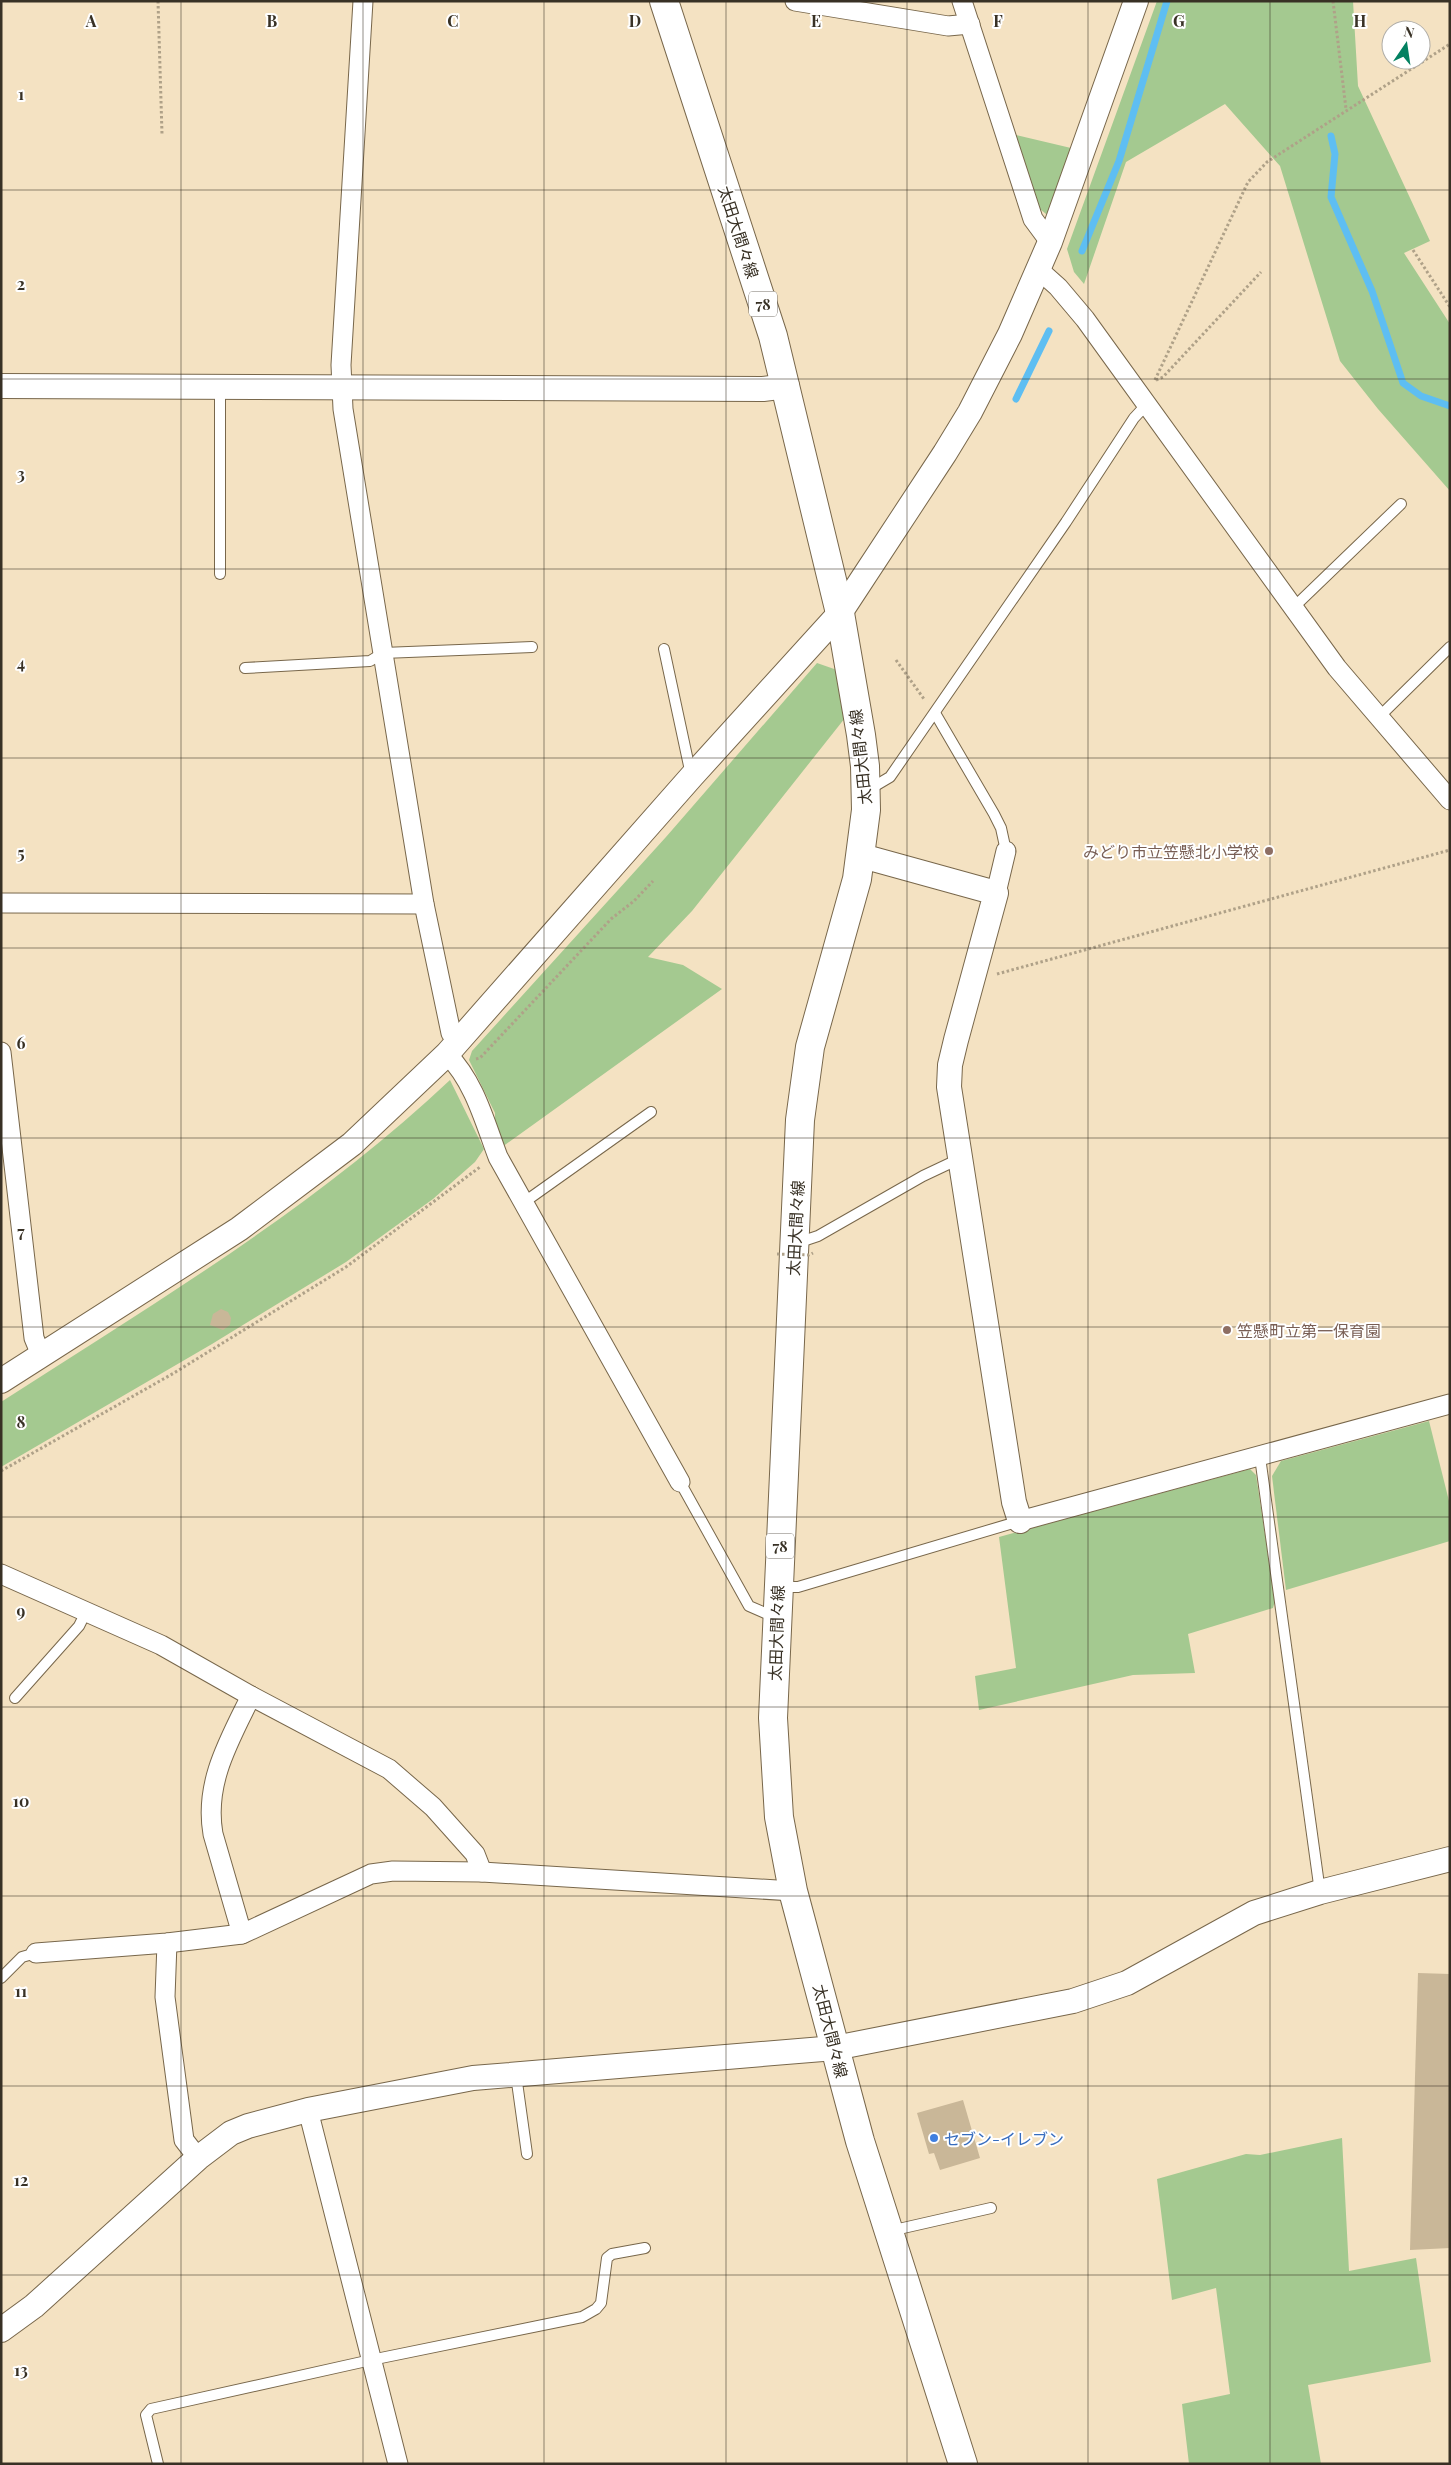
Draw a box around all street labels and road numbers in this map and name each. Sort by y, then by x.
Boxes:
street label: 太田大間々線 [714,183,764,281]
road number: 78 [749,292,777,316]
street label: 太田大間々線 [845,708,875,806]
street label: 太田大間々線 [782,1180,808,1276]
road number: 78 [766,1534,794,1558]
street label: 太田大間々線 [764,1585,788,1681]
street label: 太田大間々線 [809,1982,853,2080]

